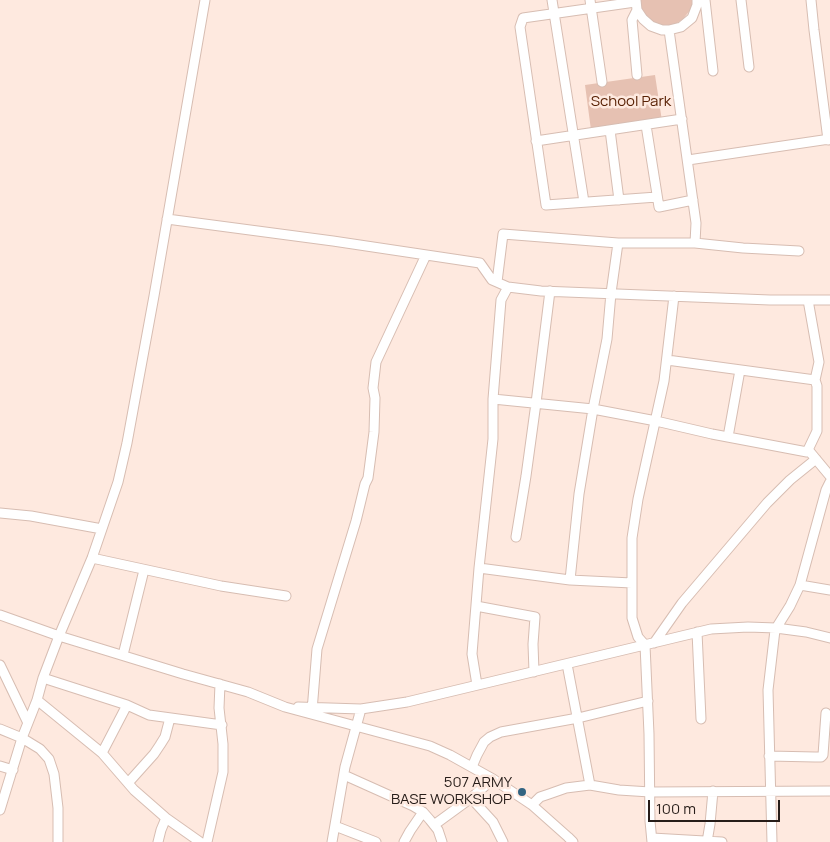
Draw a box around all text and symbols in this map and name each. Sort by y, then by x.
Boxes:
park label: School Park [591,93,671,111]
place label: 507 ARMY BASE WORKSHOP [391,774,512,809]
marker: 507 ARMY BASE WORKSHOP [516,786,528,798]
scale bar [650,790,782,822]
text: 100 m [656,798,696,819]

